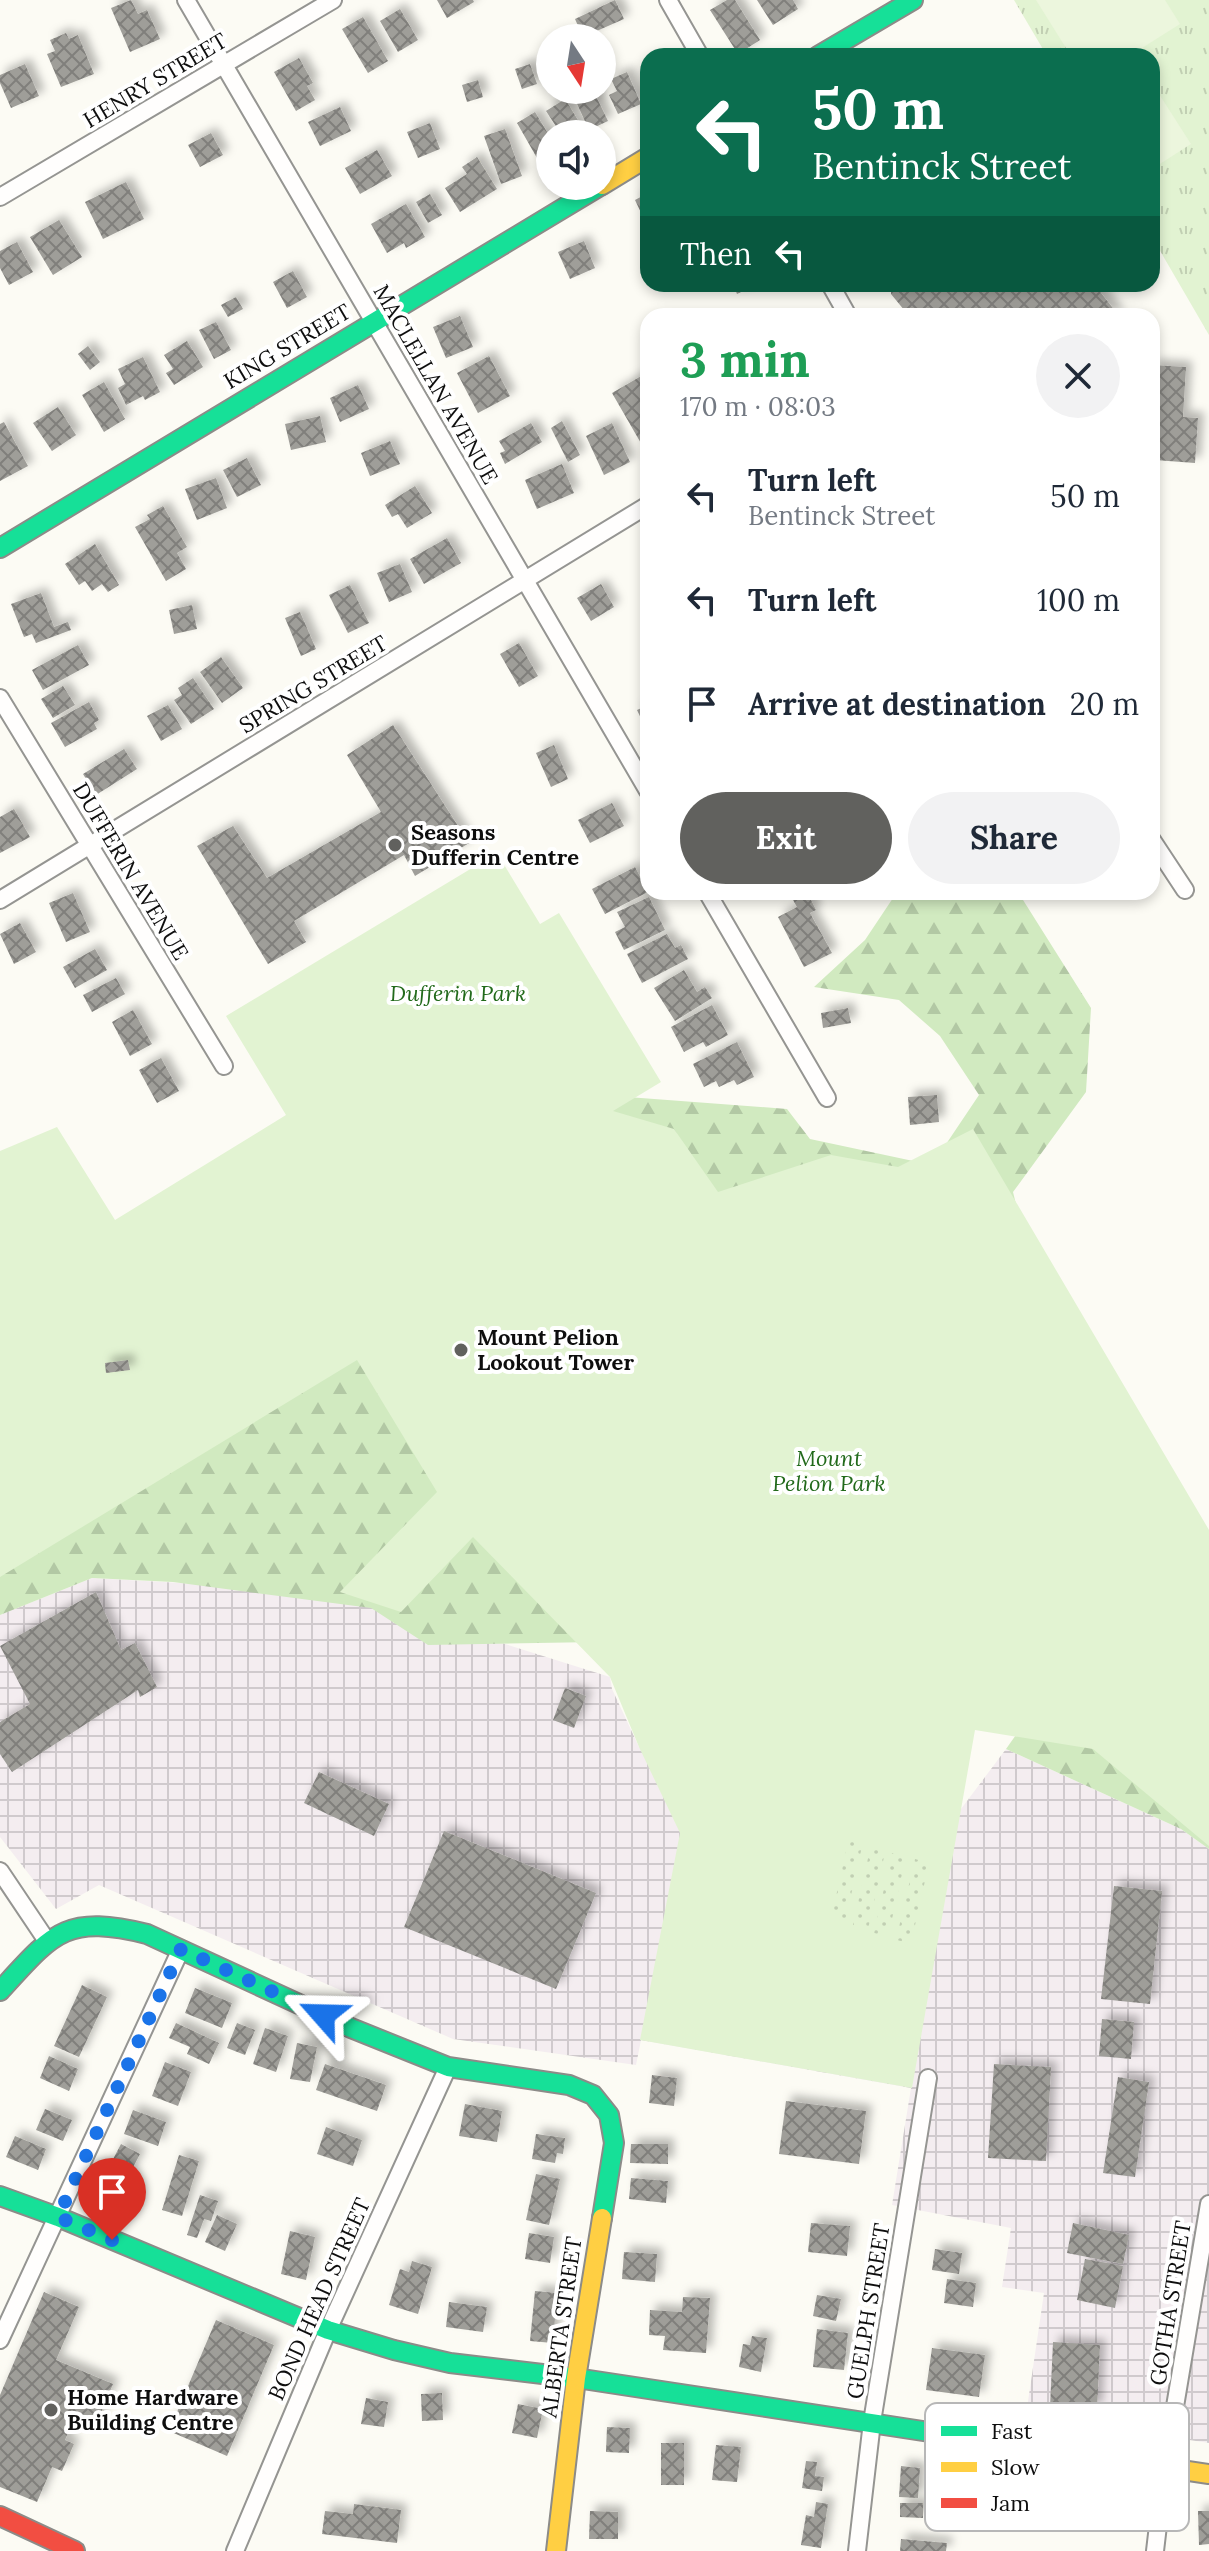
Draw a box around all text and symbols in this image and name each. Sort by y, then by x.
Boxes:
north arrow [536,24,616,104]
map controls [536,24,616,200]
street label: HENRY STREET [78,26,232,134]
text: 50 m [812,73,944,144]
icon: left [680,80,784,184]
button: sound [536,120,616,200]
text: Bentinck Street [812,143,1071,189]
icon: left [768,232,812,276]
text: Then [680,235,752,273]
street label: MACLELLAN AVENUE [367,279,505,489]
street label: KING STREET [218,297,356,395]
text: 3 min [680,329,810,390]
button: close [1036,334,1120,418]
text: 170 m · 08:03 [680,390,836,423]
text: Turn left [748,461,876,499]
icon: left [680,474,724,518]
text: 50 m [1050,477,1120,515]
text: Bentinck Street [748,499,935,532]
icon: left [680,578,724,622]
text: Turn left [748,581,876,619]
text: 100 m [1037,581,1120,619]
street label: SPRING STREET [234,629,392,739]
icon: arrive [680,682,724,726]
text: Arrive at destination [748,685,1046,723]
text: 20 m [1070,685,1139,723]
street label: DUFFERIN AVENUE [67,777,195,965]
button: Exit [680,792,892,884]
button: Share [908,792,1120,884]
place label: Seasons Dufferin Centre [411,818,579,871]
marker: Seasons Dufferin Centre [386,836,404,854]
park label: Dufferin Park [390,979,526,1007]
place label: Mount Pelion Lookout Tower [477,1323,634,1376]
marker: Mount Pelion Lookout Tower [452,1341,470,1359]
park label: Mount Pelion Park [772,1444,886,1497]
position arrow [281,1973,365,2057]
pin [78,2158,146,2240]
icon: arrive [90,2170,134,2214]
street label: BOND HEAD STREET [262,2193,376,2405]
street label: GOTHA STREET [1143,2219,1197,2387]
street label: GUELPH STREET [840,2221,896,2401]
street label: ALBERTA STREET [534,2235,588,2420]
place label: Home Hardware Building Centre [67,2383,239,2436]
marker: Home Hardware Building Centre [42,2401,60,2419]
legend [925,2403,1189,2531]
text: Fast [991,2417,1033,2445]
text: Slow [991,2453,1040,2481]
text: Jam [990,2489,1030,2517]

